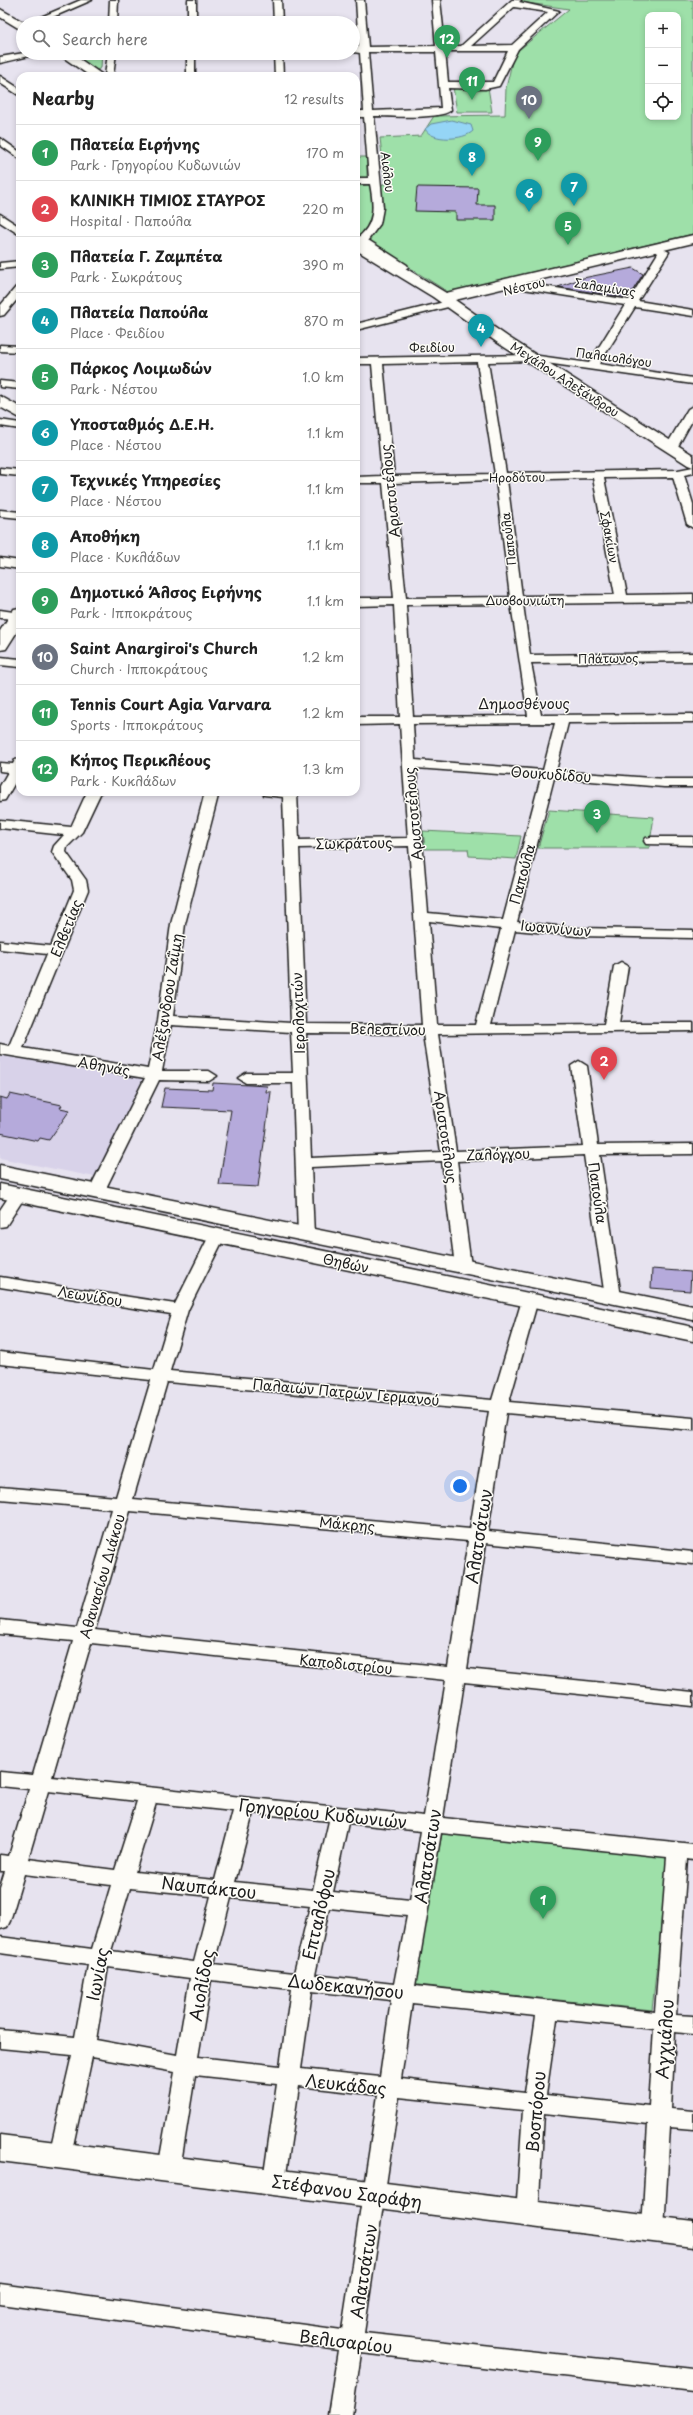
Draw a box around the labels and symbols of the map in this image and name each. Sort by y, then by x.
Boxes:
pin: 12 [434,25,460,58]
pin: 11 [459,67,485,100]
pin: 10 [516,86,542,119]
pin: 9 [525,128,551,161]
pin: 8 [459,143,485,176]
street label: Αιόλου [377,151,399,194]
pin: 7 [561,173,587,206]
pin: 6 [516,179,542,212]
pin: 5 [555,212,581,245]
street label: Νέστου [501,272,547,300]
street label: Σαλαμίνας [573,273,637,301]
pin: 4 [468,314,494,347]
street label: Μεγάλου Αλεξάνδρου [507,337,623,421]
street label: Φειδίου [409,338,455,356]
street label: Παλαιολόγου [575,343,653,371]
street label: Αριστοτέλους [375,443,405,539]
street label: Ηροδότου [489,468,545,486]
street label: Σφακίων [596,509,624,565]
street label: Παπούλα [496,511,520,566]
street label: Δυοβουνιώτη [485,591,565,609]
street label: Πλάτωνος [578,648,638,668]
street label: Δημοσθένους [478,693,570,714]
street label: Θουκυδίδου [510,761,592,787]
street label: Αριστοτέλους [398,767,428,861]
pin: 3 [584,800,610,833]
street label: Σωκράτους [316,832,392,854]
street label: Παπούλα [504,841,540,907]
street label: Ελβετίας [45,896,87,960]
street label: Ιωαννίνων [520,914,592,942]
street label: Αλέξανδρου Ζαΐμη [147,932,187,1062]
street label: Ιερολοχιτών [286,972,310,1054]
street label: Βελεστίνου [350,1018,426,1040]
pin: 2 [591,1047,617,1080]
street label: Αθηνάς [76,1051,132,1081]
street label: Αριστοτέλους [429,1089,463,1185]
street label: Ζαλόγγου [466,1142,530,1166]
street label: Παπούλα [583,1161,613,1225]
street label: Θηβών [321,1248,371,1278]
street label: Λεωνίδου [56,1281,124,1311]
street label: Παλαιών Πατρών Γερμανού [252,1373,440,1411]
your location [450,1476,470,1496]
street label: Αλατσάτων [458,1487,498,1585]
street label: Αθανασίου Διάκου [74,1511,130,1641]
street label: Μάκρης [318,1511,376,1537]
street label: Καποδιστρίου [298,1649,394,1679]
street label: Γρηγορίου Κυδωνιών [237,1791,409,1835]
street label: Αλατσάτων [407,1807,447,1905]
street label: Επταλόφου [295,1866,341,1962]
street label: Ναυπάκτου [160,1869,258,1905]
pin: 1 [530,1886,556,1919]
street label: Ιωνίας [79,1945,115,2003]
street label: Αιολίδος [182,1947,220,2023]
street label: Δωδεκανήσου [287,1967,405,2005]
street label: Αγχιάλου [648,1998,680,2080]
street label: Λευκάδας [304,2067,388,2101]
street label: Βοσπόρου [518,2070,552,2154]
street label: Στέφανου Σαράφη [270,2168,424,2214]
street label: Αλατσάτων [343,2222,383,2320]
street label: Βελισαρίου [298,2322,394,2360]

